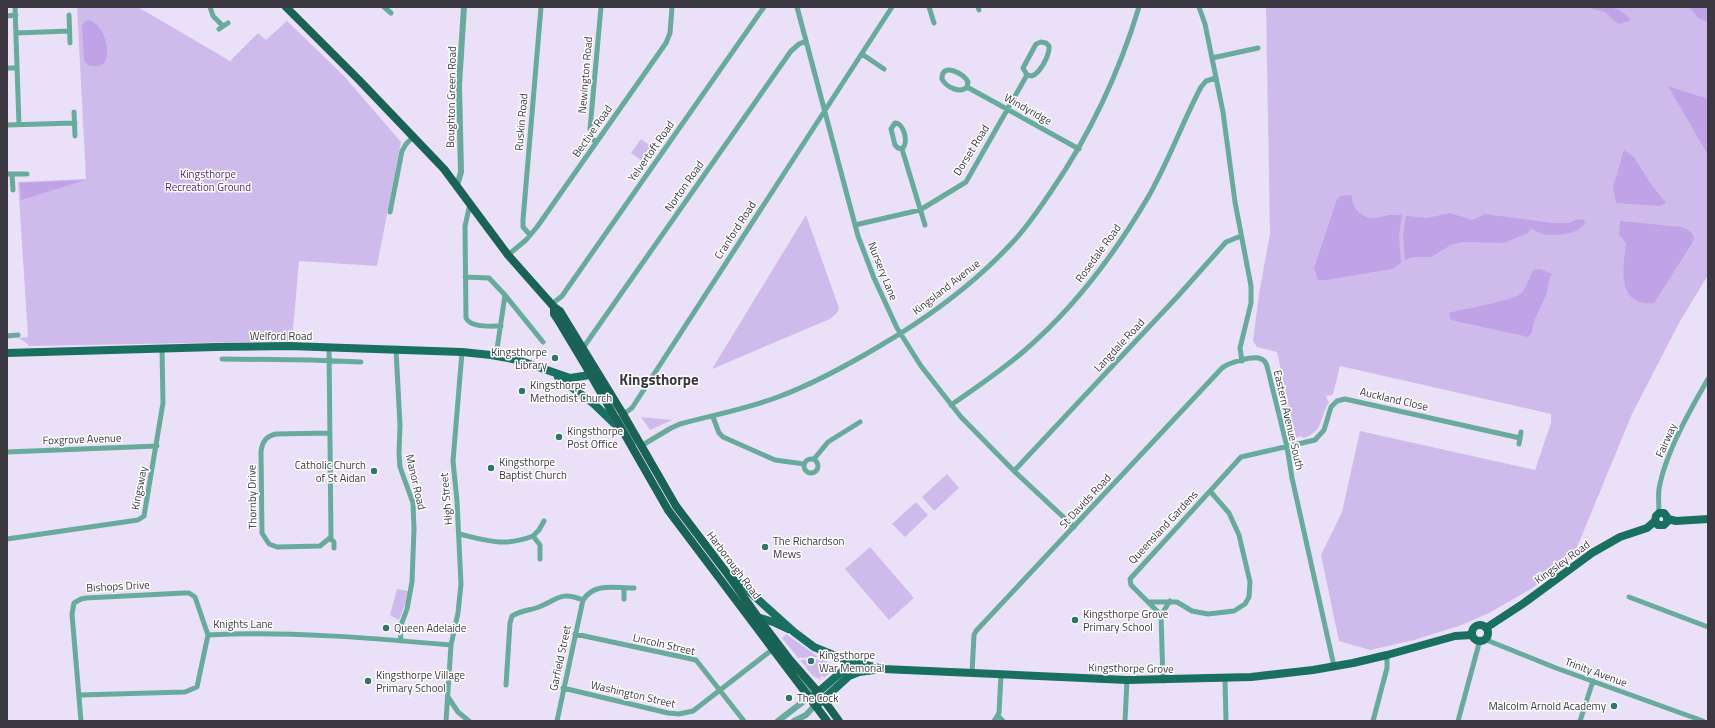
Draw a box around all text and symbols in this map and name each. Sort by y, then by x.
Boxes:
street label: Newington Road [574,36,596,114]
street label: Boughton Green Road [442,46,460,148]
street label: Windyridge [1001,89,1055,129]
street label: Ruskin Road [511,92,531,151]
street label: Bective Road [568,102,616,160]
street label: Yelvertoft Road [624,117,678,185]
street label: Dorset Road [949,121,993,179]
street label: Norton Road [661,157,708,215]
park label: Kingsthorpe Recreation Ground [165,166,251,195]
street label: Cranford Road [710,198,760,262]
street label: Rosedale Road [1071,220,1125,286]
street label: Nursery Lane [864,239,902,303]
street label: Kingsland Avenue [909,255,984,319]
street label: Langdale Road [1090,315,1148,375]
street label: Welford Road [250,328,313,344]
place label: Kingsthorpe Library [491,344,548,373]
marker: Kingsthorpe Library [550,353,560,363]
district label: Kingsthorpe [619,368,699,391]
street label: Eastern Avenue South [1270,368,1308,472]
place label: Kingsthorpe Methodist Church [530,377,612,406]
street label: Auckland Close [1358,383,1430,415]
marker: Kingsthorpe Methodist Church [517,386,527,396]
street label: Fairway [1651,420,1681,460]
place label: Kingsthorpe Post Office [567,423,624,452]
street label: Foxgrove Avenue [42,430,122,448]
marker: Kingsthorpe Post Office [554,432,564,442]
street label: Manor Road [402,453,430,512]
place label: Kingsthorpe Baptist Church [499,454,567,483]
place label: Catholic Church of St Aidan [295,457,366,486]
marker: Kingsthorpe Baptist Church [486,463,496,473]
street label: Kingsway [127,464,151,511]
street label: Thornby Drive [243,464,261,529]
marker: Catholic Church of St Aidan [369,466,379,476]
street label: St Davids Road [1055,470,1115,532]
street label: High Street [436,472,456,526]
street label: Queensland Gardens [1124,487,1202,567]
street label: Harborough Road [703,528,765,602]
place label: The Richardson Mews [773,533,844,562]
street label: Kingsley Road [1531,536,1593,588]
marker: The Richardson Mews [760,542,770,552]
street label: Bishops Drive [86,576,151,596]
place label: Kingsthorpe Grove Primary School [1083,606,1169,635]
marker: Kingsthorpe Grove Primary School [1070,615,1080,625]
street label: Knights Lane [213,616,273,632]
place label: Queen Adelaide [394,620,467,636]
marker: Queen Adelaide [381,623,391,633]
street label: Garfield Street [545,624,575,692]
street label: Lincoln Street [631,629,697,659]
place label: Kingsthorpe War Memorial [819,647,884,676]
street label: Trinity Avenue [1563,653,1630,691]
marker: Kingsthorpe War Memorial [806,656,816,666]
street label: Kingsthorpe Grove [1088,659,1174,677]
place label: Kingsthorpe Village Primary School [376,667,466,696]
marker: Kingsthorpe Village Primary School [363,676,373,686]
street label: Washington Street [589,676,677,712]
place label: The Cock [797,690,839,706]
marker: The Cock [784,693,794,703]
place label: Malcolm Arnold Academy [1489,698,1607,714]
marker: Malcolm Arnold Academy [1609,701,1619,711]

